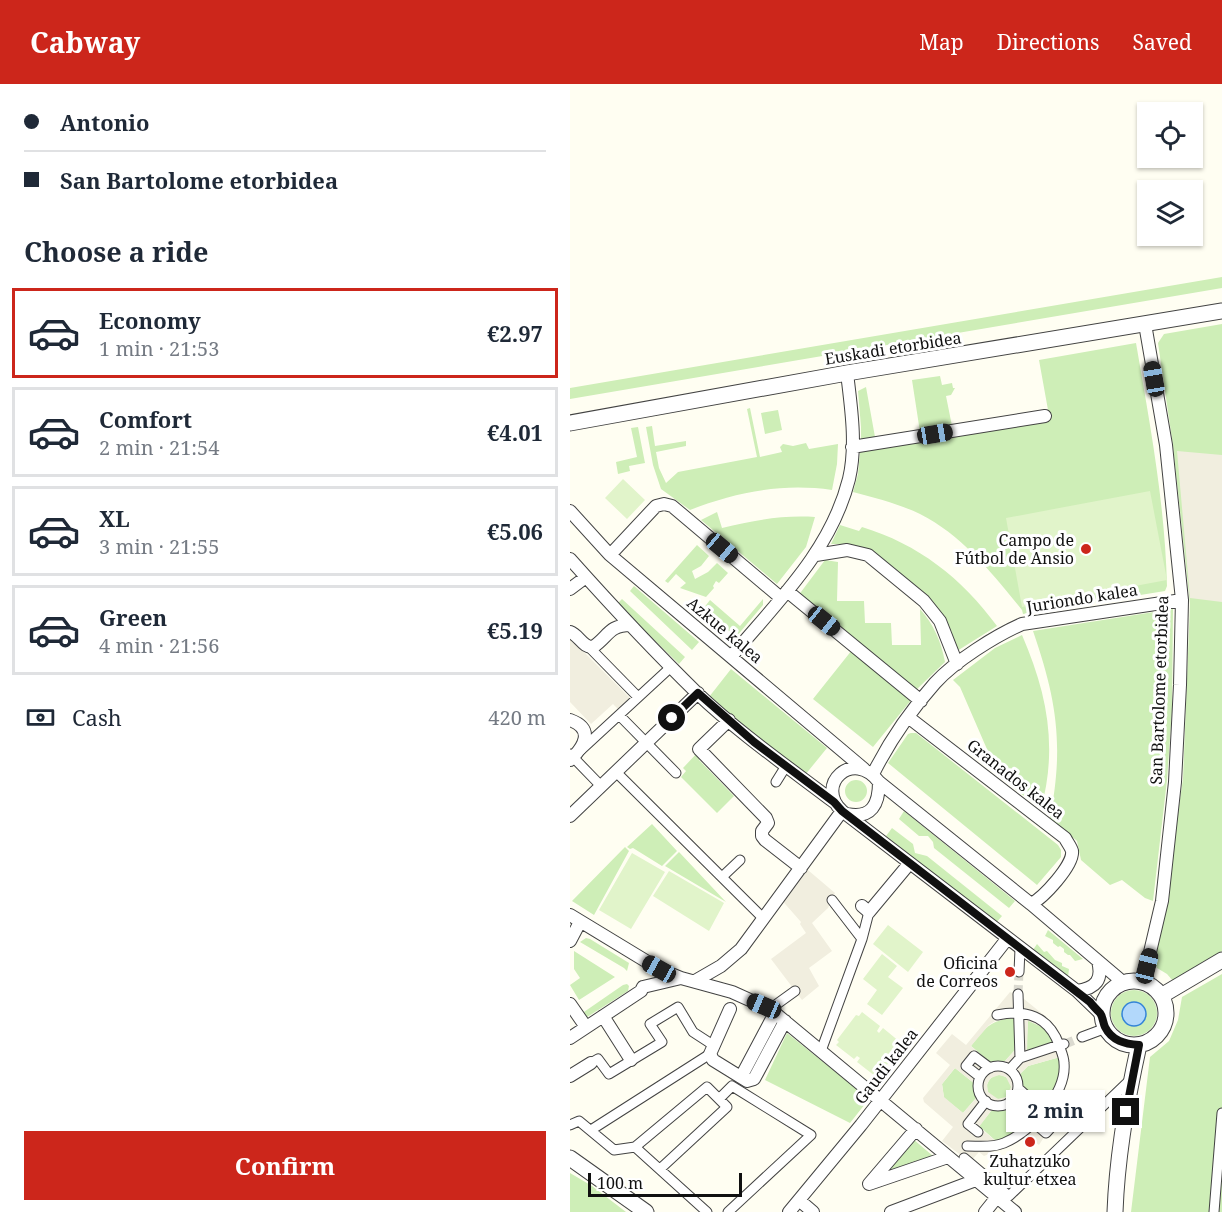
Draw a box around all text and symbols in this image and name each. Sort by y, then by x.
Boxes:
text: Cabway [30,23,140,61]
text: Map [919,28,964,56]
text: Directions [997,28,1099,56]
text: Saved [1132,28,1192,56]
map controls [1137,102,1203,246]
button: locate [1137,102,1203,168]
text: Antonio [60,107,150,137]
text: San Bartolome etorbidea [60,165,338,195]
button: layers [1137,180,1203,246]
text: Choose a ride [24,233,209,270]
text: Economy [99,305,201,335]
icon: car [27,306,81,360]
text: €2.97 [487,318,543,348]
street label: Euskadi etorbidea [823,326,963,370]
text: 1 min · 21:53 [99,335,219,362]
car [1142,360,1166,398]
text: Comfort [99,404,192,434]
icon: car [27,405,81,459]
text: €4.01 [487,417,543,447]
car [916,422,954,446]
text: 2 min · 21:54 [99,434,219,461]
text: XL [99,503,130,533]
icon: car [27,504,81,558]
text: €5.06 [487,516,543,546]
place label: Campo de Fútbol de Ansio [955,529,1074,569]
car [702,530,742,566]
text: 3 min · 21:55 [99,533,219,560]
marker: Campo de Fútbol de Ansio [1079,542,1093,556]
street label: Juriondo kalea [1024,578,1139,618]
street label: Azkue kalea [682,592,768,668]
street label: San Bartolome etorbidea [1145,595,1173,785]
text: Green [99,602,167,632]
icon: car [27,603,81,657]
car [804,603,844,639]
text: €5.19 [487,615,543,645]
text: 4 min · 21:56 [99,632,219,659]
icon: cash [24,701,57,734]
text: Cash [72,702,122,732]
text: 420 m [488,704,546,731]
route start [658,704,685,731]
street label: Granados kalea [963,734,1069,824]
car [1134,946,1160,986]
car [639,952,679,986]
place label: Oficina de Correos [916,952,998,992]
marker: Oficina de Correos [1003,965,1017,979]
car [744,991,784,1021]
street label: Gaudi kalea [849,1024,923,1108]
callout: 2 min [1006,1091,1105,1133]
text: 2 min [1027,1097,1084,1124]
route end [1112,1098,1139,1125]
button: Confirm [24,1131,546,1200]
marker: Zuhatzuko kultur etxea [1023,1135,1037,1149]
place label: Zuhatzuko kultur etxea [984,1150,1076,1190]
scale bar [588,1170,742,1198]
text: 100 m [597,1172,643,1194]

